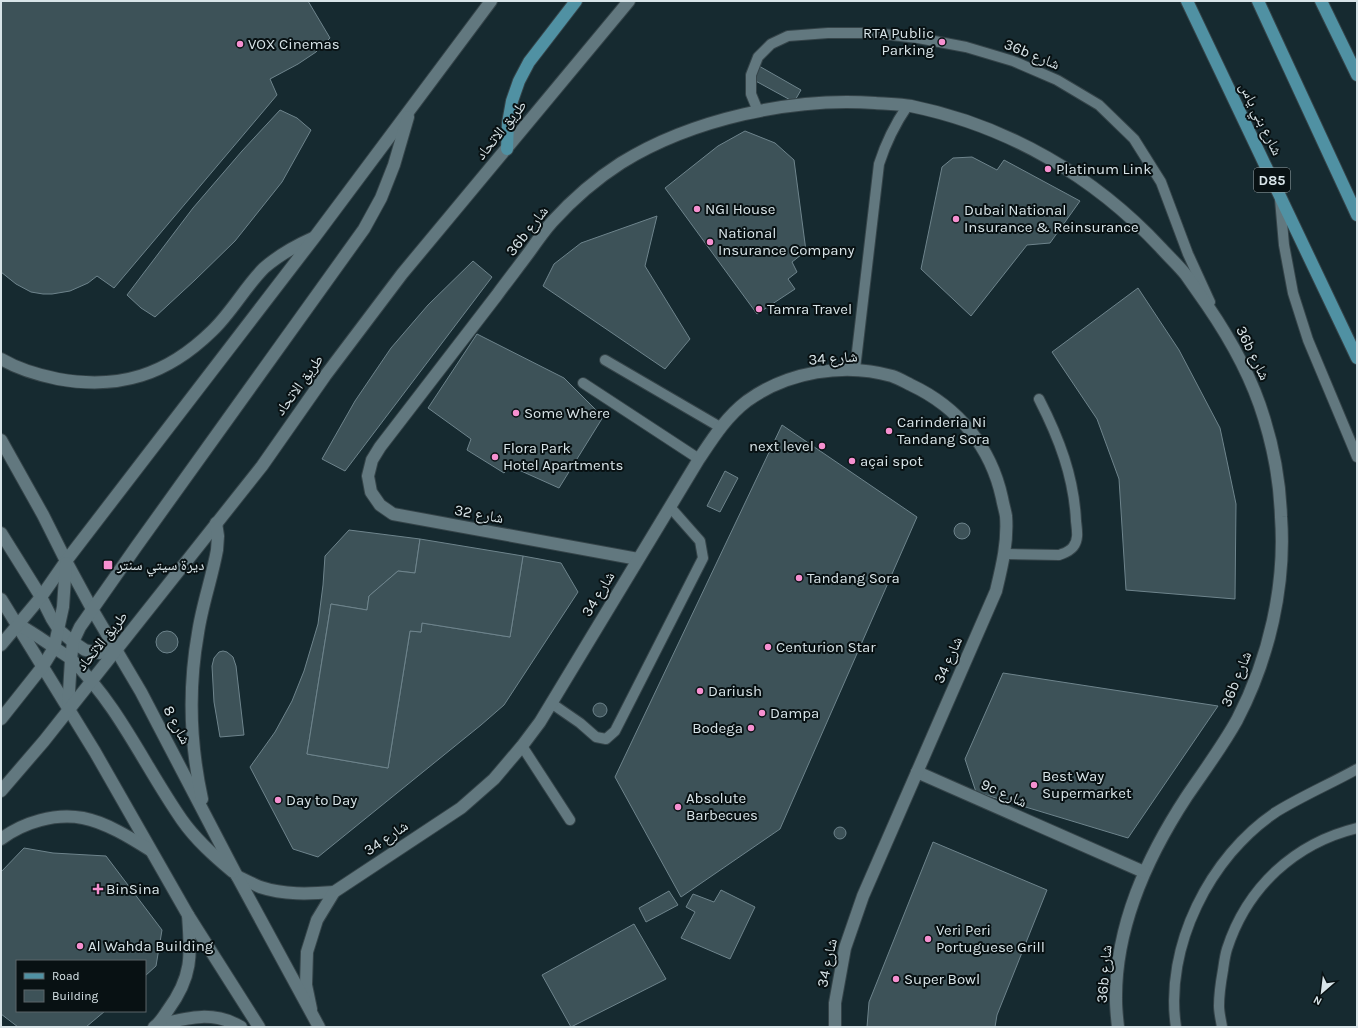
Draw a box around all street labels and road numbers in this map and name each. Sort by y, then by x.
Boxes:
street label: 36b شارع [1001,35,1063,74]
street label: شارع بني ياس [1233,80,1286,160]
street label: طريق الاتحاد [472,97,531,164]
road number: D85 [1254,168,1290,192]
street label: 36b شارع [502,202,553,260]
street label: 36b شارع [1231,323,1274,384]
street label: شارع 34 [808,347,858,370]
street label: طريق الاتحاد [271,351,328,420]
street label: شارع 32 [453,501,505,528]
street label: شارع 34 [578,568,619,620]
street label: طريق الاتحاد [73,608,132,675]
street label: شارع 34 [930,634,967,687]
street label: 36b شارع [1217,648,1256,710]
street label: شارع 8 [158,703,195,748]
street label: 9c شارع [978,775,1030,812]
street label: شارع 34 [361,817,412,860]
street label: شارع 34 [813,937,842,989]
street label: 36b شارع [1092,944,1117,1004]

